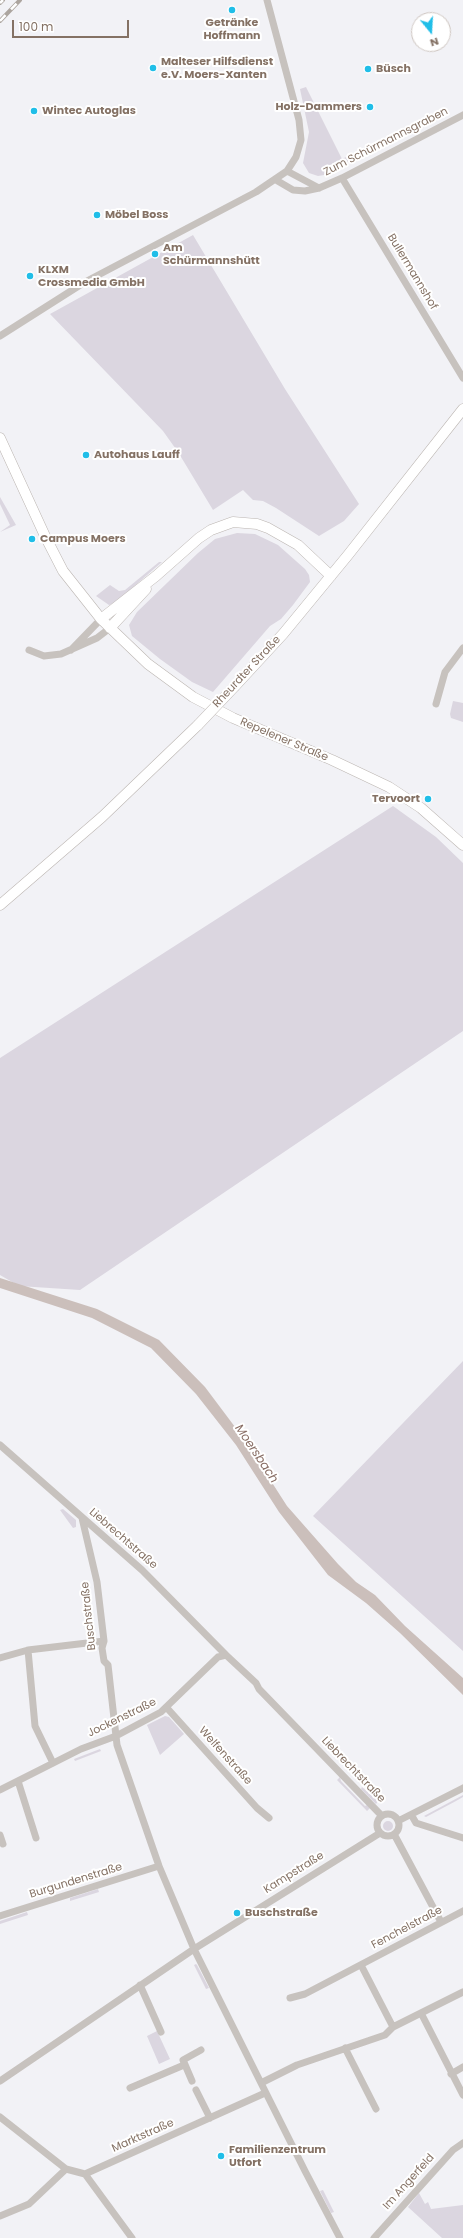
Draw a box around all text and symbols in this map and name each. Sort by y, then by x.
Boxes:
marker: Getränke Hoffmann [227,5,237,15]
scale bar [14,12,131,38]
north arrow [411,12,451,52]
place label: Getränke Hoffmann [204,16,260,42]
text: 100 m [19,18,53,35]
text: N [428,34,441,51]
place label: Malteser Hilfsdienst e.V. Moers-Xanten [161,55,273,81]
place label: Büsch [376,62,411,76]
marker: Malteser Hilfsdienst e.V. Moers-Xanten [148,63,158,73]
marker: Büsch [363,64,373,74]
place label: Holz-Dammers [275,100,362,114]
marker: Holz-Dammers [365,102,375,112]
place label: Wintec Autoglas [42,104,136,118]
street label: Zum Schürmannsgraben [322,105,450,179]
marker: Wintec Autoglas [29,106,39,116]
place label: Möbel Boss [105,208,168,222]
marker: Möbel Boss [92,210,102,220]
street label: Bullermannshof [384,232,440,312]
place label: Am Schürmannshütt [163,241,260,267]
marker: Am Schürmannshütt [150,249,160,259]
place label: KLXM Crossmedia GmbH [38,263,145,289]
marker: KLXM Crossmedia GmbH [25,271,35,281]
place label: Autohaus Lauff [94,448,180,462]
marker: Autohaus Lauff [81,450,91,460]
place label: Campus Moers [40,532,126,546]
marker: Campus Moers [27,534,37,544]
street label: Rheurdter Straße [210,633,284,711]
street label: Repelener Straße [238,715,330,765]
place label: Tervoort [372,792,420,806]
marker: Tervoort [423,794,433,804]
water label: Moersbach [231,1422,281,1486]
street label: Liebrechtstraße [86,1506,160,1572]
street label: Buschstraße [79,1581,99,1651]
street label: Jockenstraße [86,1696,158,1740]
street label: Welfenstraße [196,1724,254,1788]
street label: Liebrechtstraße [318,1735,388,1805]
street label: Kampstraße [262,1849,326,1897]
street label: Burgundenstraße [28,1861,124,1901]
street label: Fenchelstraße [369,1904,445,1952]
place label: Buschstraße [245,1906,318,1920]
marker: Buschstraße [232,1908,242,1918]
street label: Marktstraße [110,2116,176,2156]
place label: Familienzentrum Utfort [229,2143,326,2169]
marker: Familienzentrum Utfort [216,2151,226,2161]
street label: Im Angerfeld [381,2151,437,2213]

